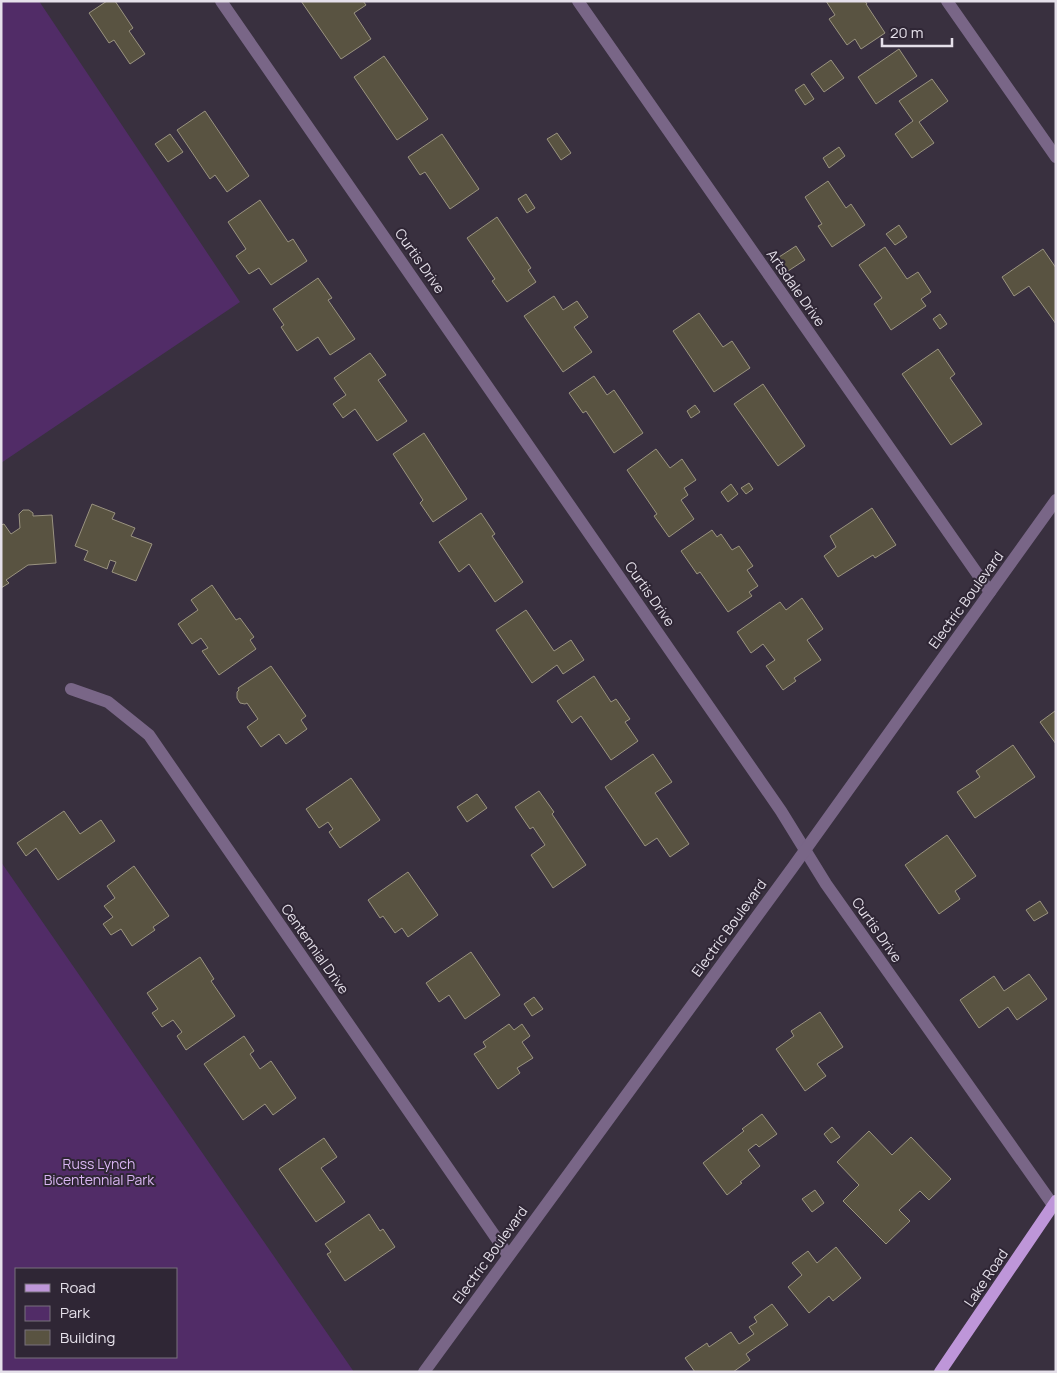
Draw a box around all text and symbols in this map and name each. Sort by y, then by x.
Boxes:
scale bar [882,15,952,47]
text: 20 m [890,22,923,43]
street label: Curtis Drive [391,224,450,297]
street label: Artsdale Drive [763,245,830,330]
street label: Electric Boulevard [924,547,1007,652]
street label: Curtis Drive [621,557,680,630]
street label: Electric Boulevard [687,875,770,980]
street label: Curtis Drive [848,893,907,966]
street label: Centennial Drive [277,900,354,998]
park label: Russ Lynch Bicentennial Park [44,1154,155,1189]
street label: Electric Boulevard [448,1202,531,1307]
street label: Lake Road [959,1245,1012,1310]
legend [15,1268,178,1358]
text: Road [60,1277,96,1298]
text: Park [60,1302,90,1323]
text: Building [60,1327,115,1348]

